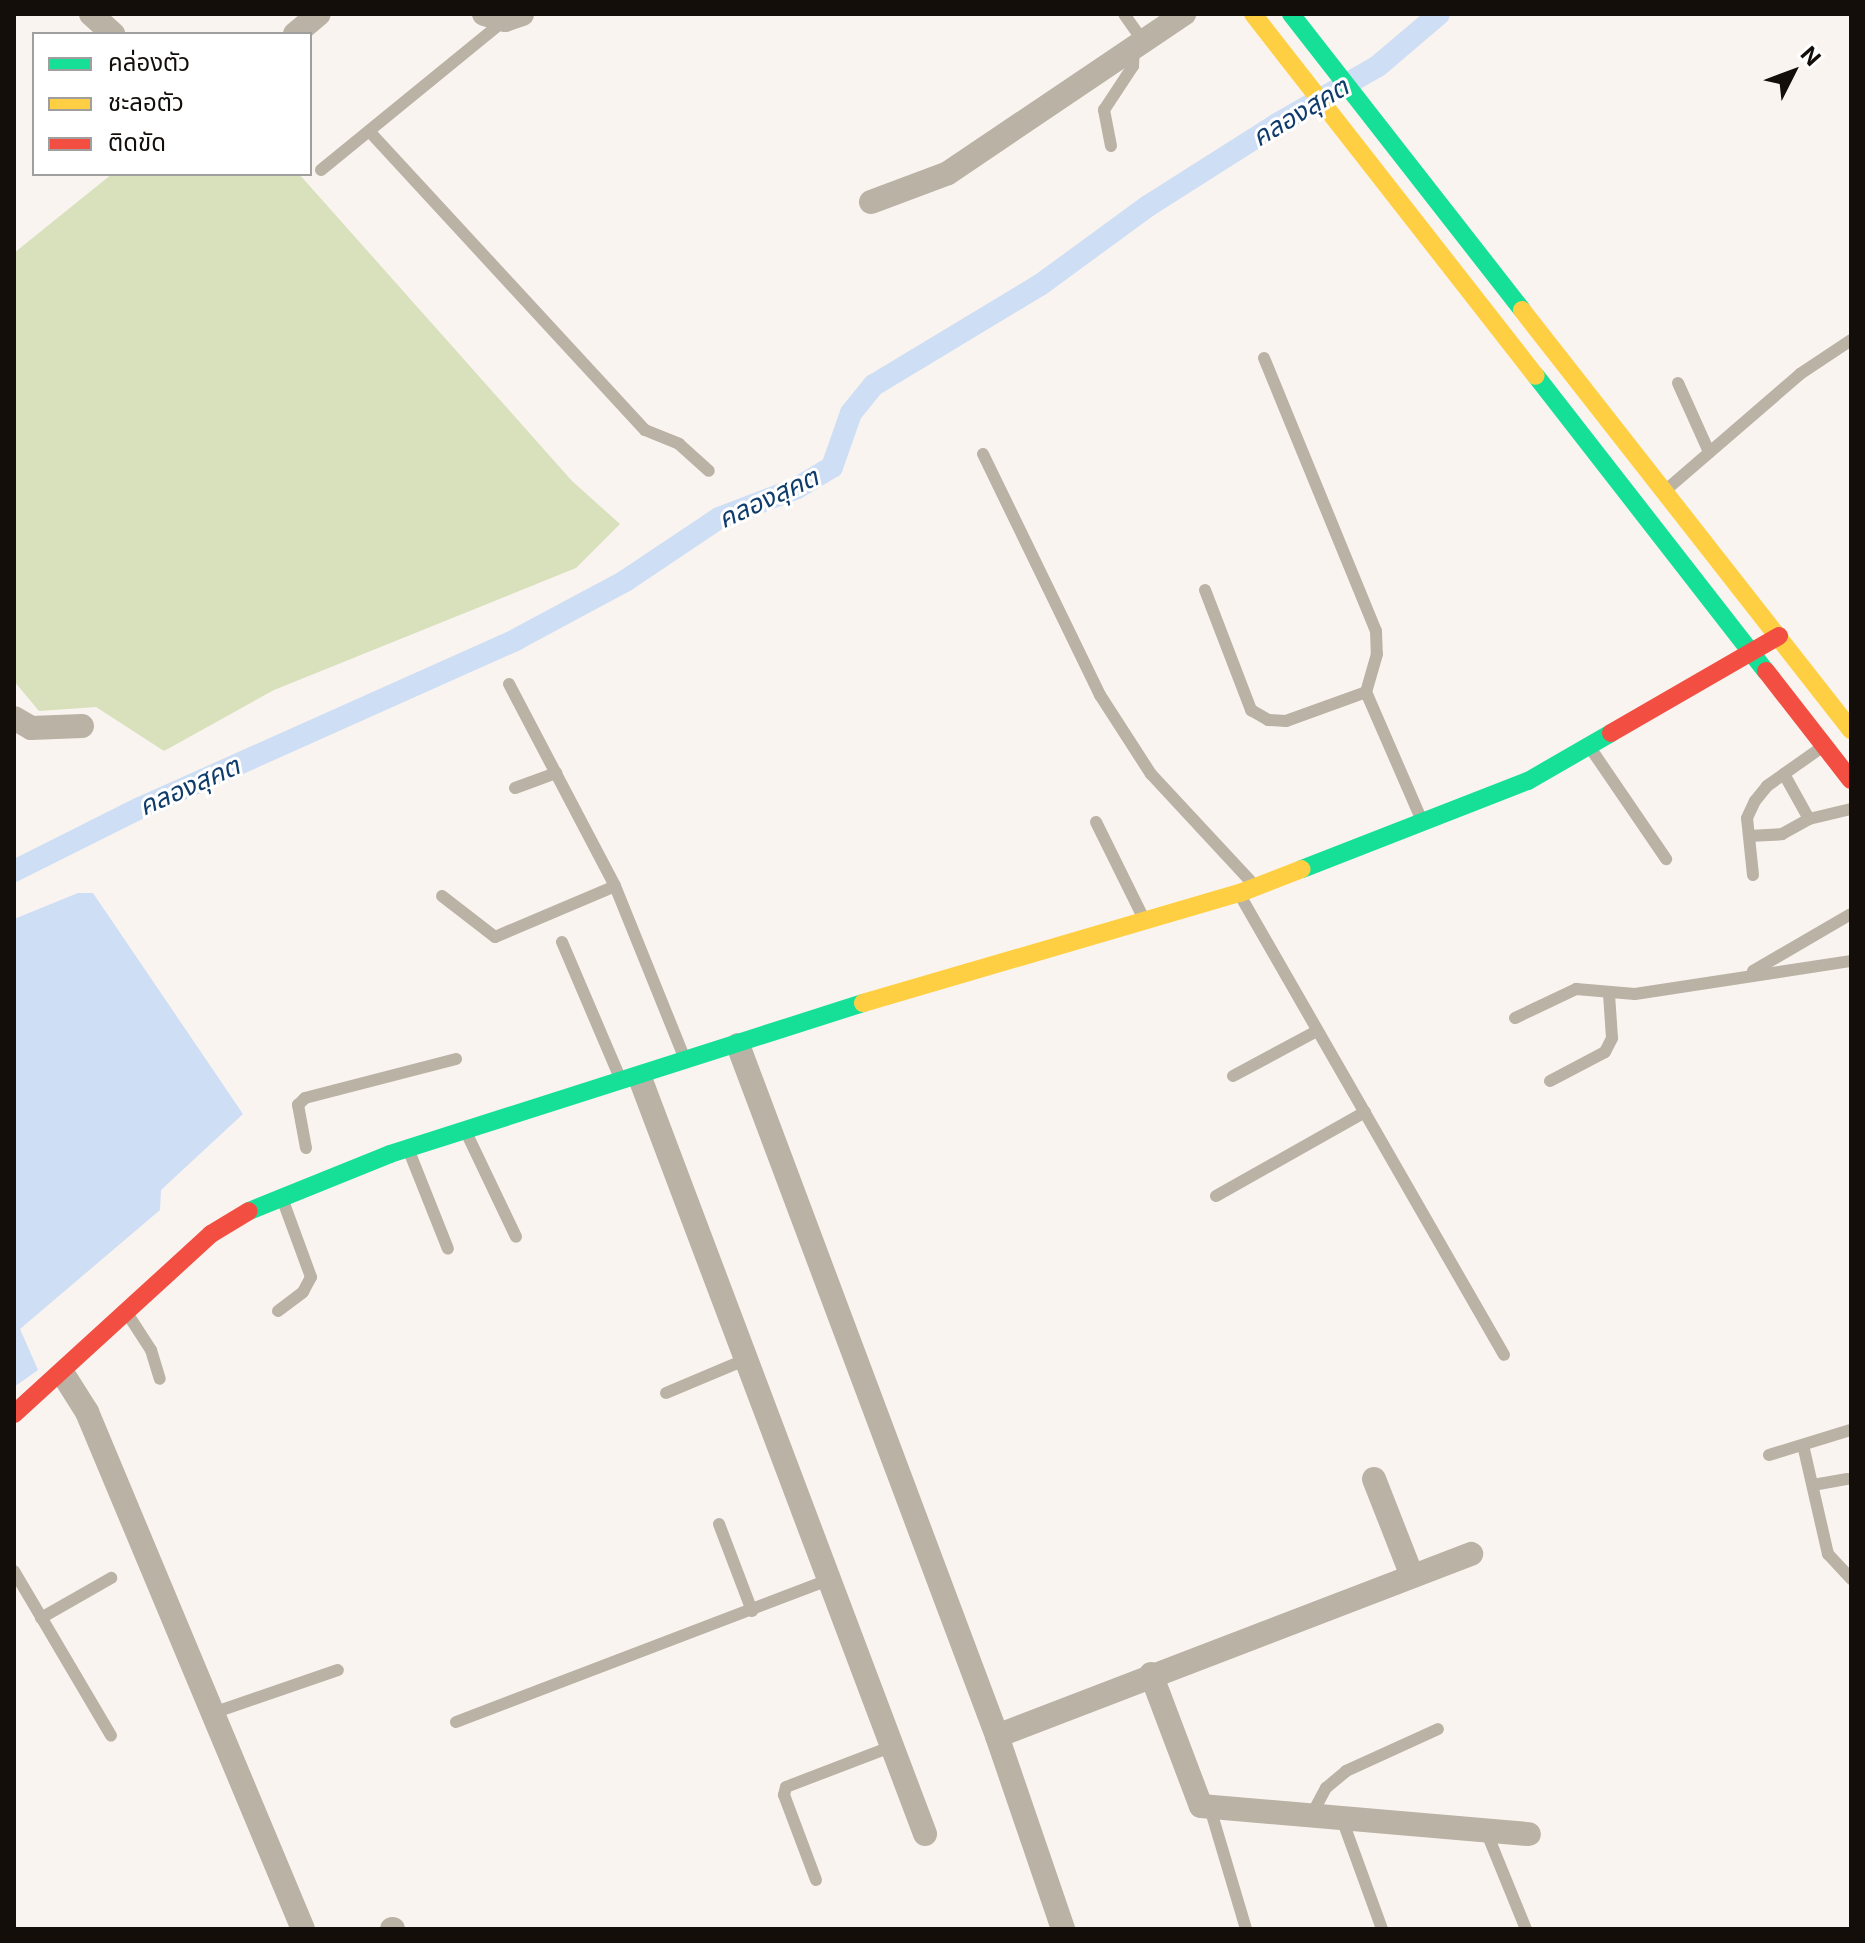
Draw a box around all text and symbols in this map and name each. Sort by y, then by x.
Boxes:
legend [32,32,312,176]
north arrow [1753,32,1833,112]
text: N [1796,41,1826,71]
text: คล่องตัว [108,48,190,77]
water label: คลองสุคต [1246,71,1354,153]
text: ชะลอตัว [108,88,184,117]
text: ติดขัด [108,128,166,157]
water label: คลองสุคต [713,461,823,535]
water label: คลองสุคต [134,750,244,822]

